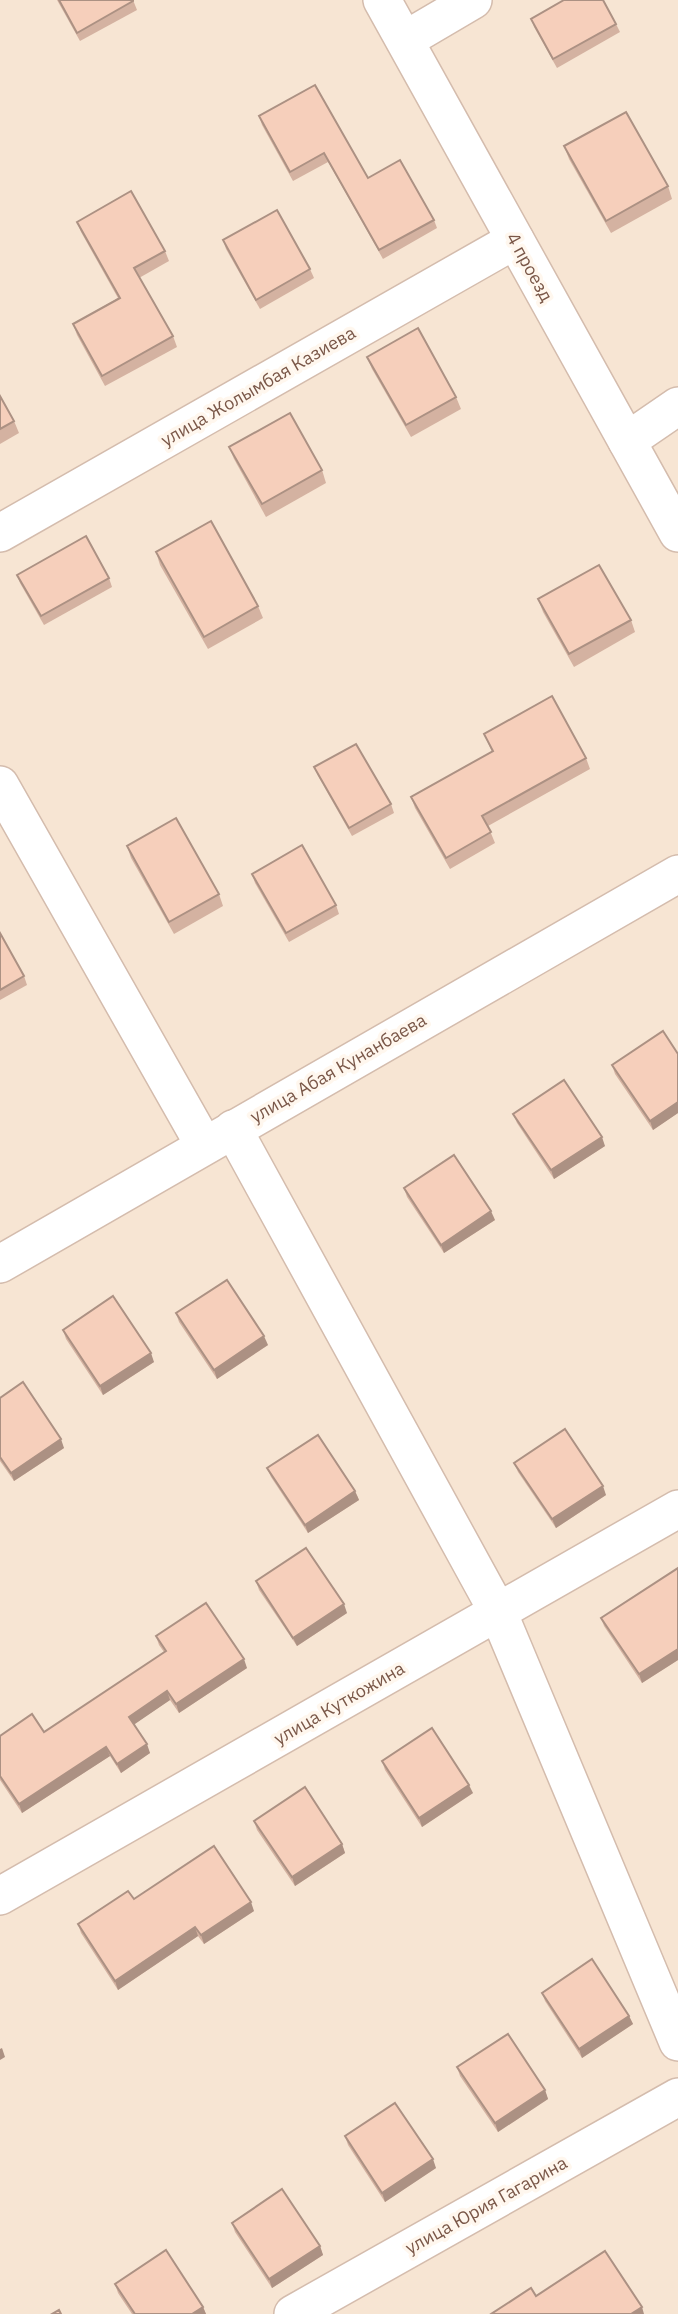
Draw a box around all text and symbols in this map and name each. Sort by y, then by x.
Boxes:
street label: 4 проезд [502,228,558,306]
street label: улица Жолымбая Казиева [156,321,360,451]
street label: улица Абая Кунанбаева [246,1008,431,1128]
street label: улица Куткожина [269,1656,409,1750]
street label: улица Юрия Гагарина [401,2151,571,2259]

